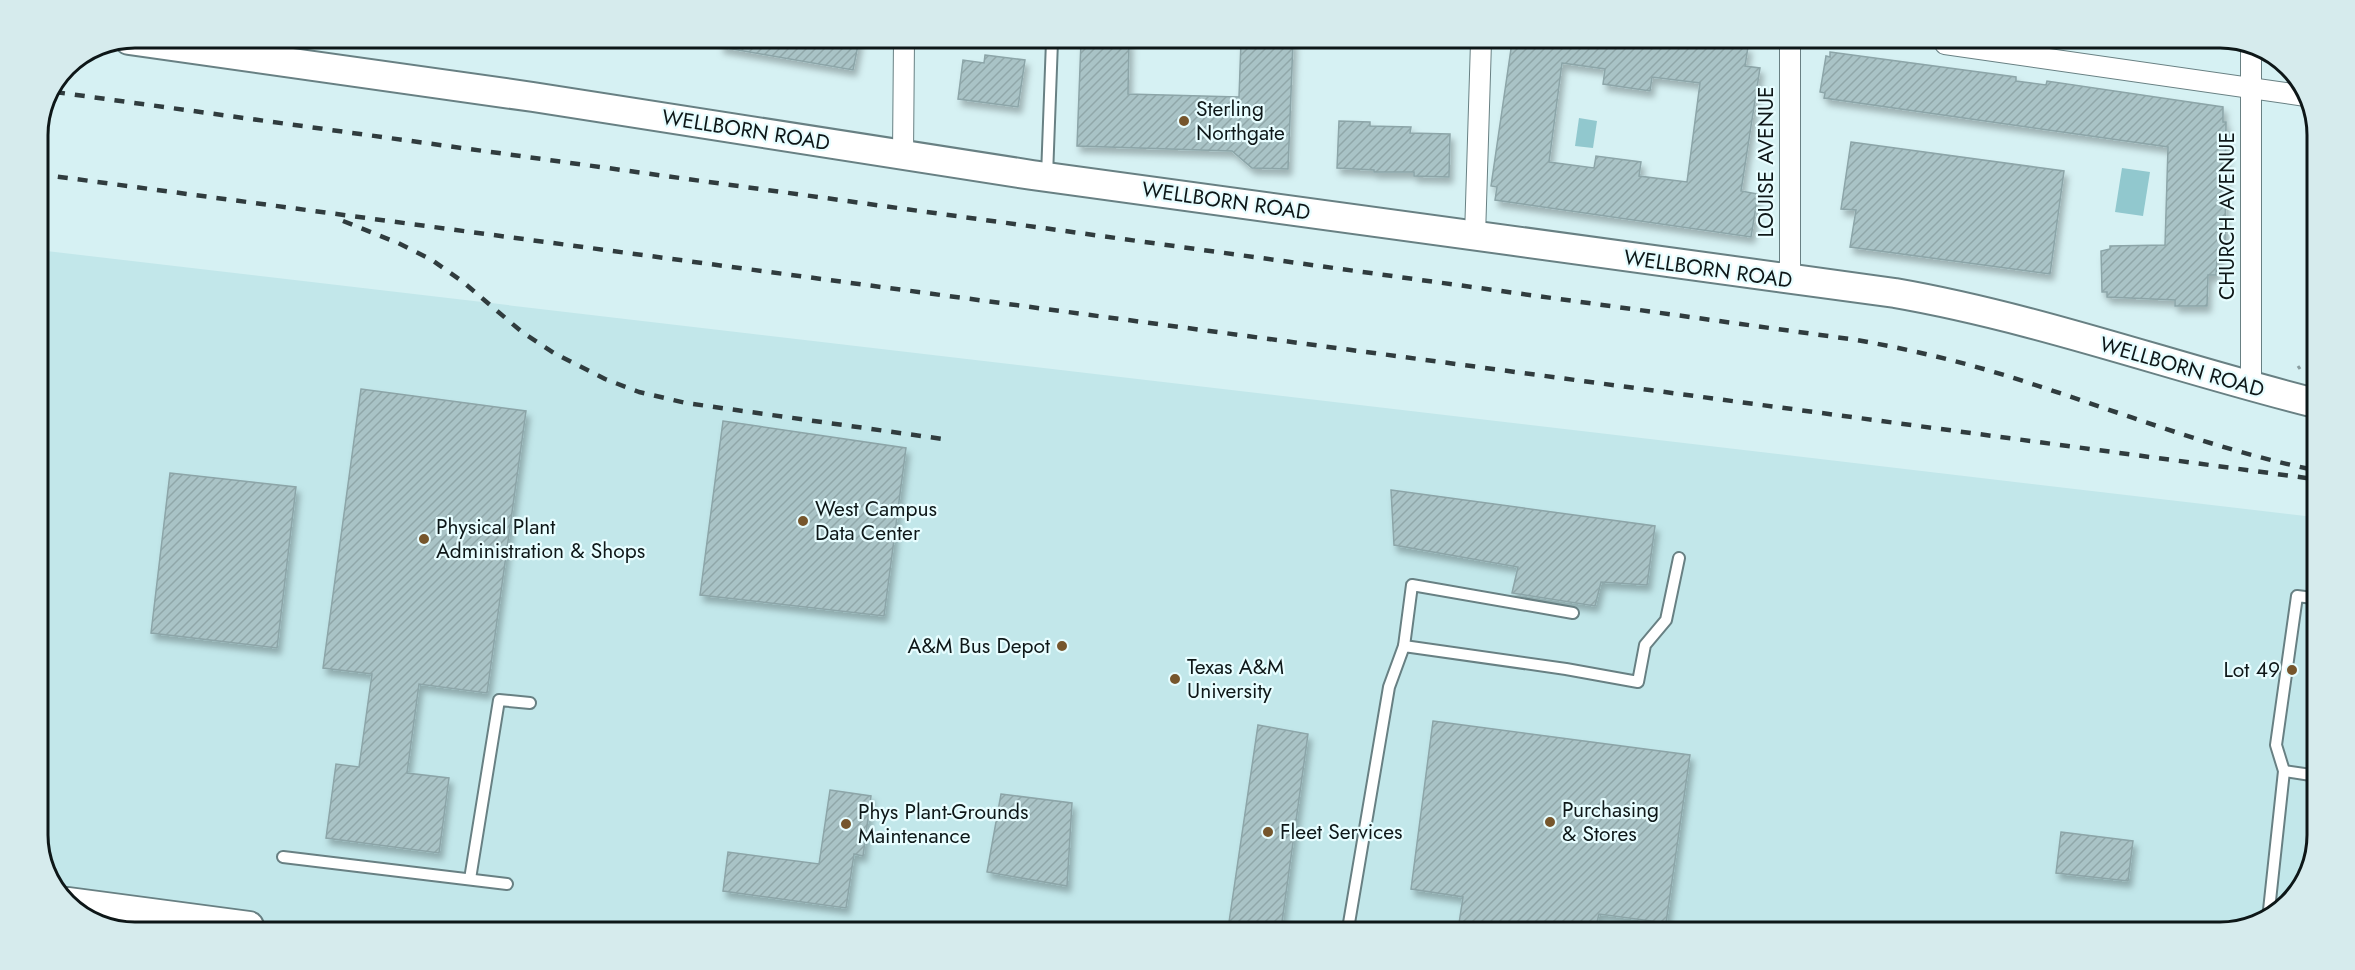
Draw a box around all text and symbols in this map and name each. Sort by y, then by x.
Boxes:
street label: LOUISE AVENUE [1751,86,1781,238]
place label: Sterling Northgate [1196,94,1285,148]
street label: WELLBORN ROAD [660,102,832,158]
marker: Sterling Northgate [1177,114,1191,128]
street label: CHURCH AVENUE [2212,132,2242,300]
street label: WELLBORN ROAD [1140,174,1312,228]
street label: WELLBORN ROAD [1622,242,1794,296]
street label: WELLBORN ROAD [2096,329,2268,405]
place label: West Campus Data Center [815,494,937,548]
place label: Physical Plant Administration & Shops [436,512,645,566]
marker: West Campus Data Center [796,514,810,528]
marker: Physical Plant Administration & Shops [417,532,431,546]
place label: A&M Bus Depot [908,631,1050,661]
marker: A&M Bus Depot [1055,639,1069,653]
place label: Texas A&M University [1187,652,1284,706]
place label: Lot 49 [2223,655,2280,685]
marker: Lot 49 [2285,663,2299,677]
marker: Texas A&M University [1168,672,1182,686]
place label: Purchasing & Stores [1562,795,1659,849]
place label: Phys Plant-Grounds Maintenance [858,797,1028,851]
marker: Purchasing & Stores [1543,815,1557,829]
marker: Phys Plant-Grounds Maintenance [839,817,853,831]
place label: Fleet Services [1280,817,1402,847]
marker: Fleet Services [1261,825,1275,839]

